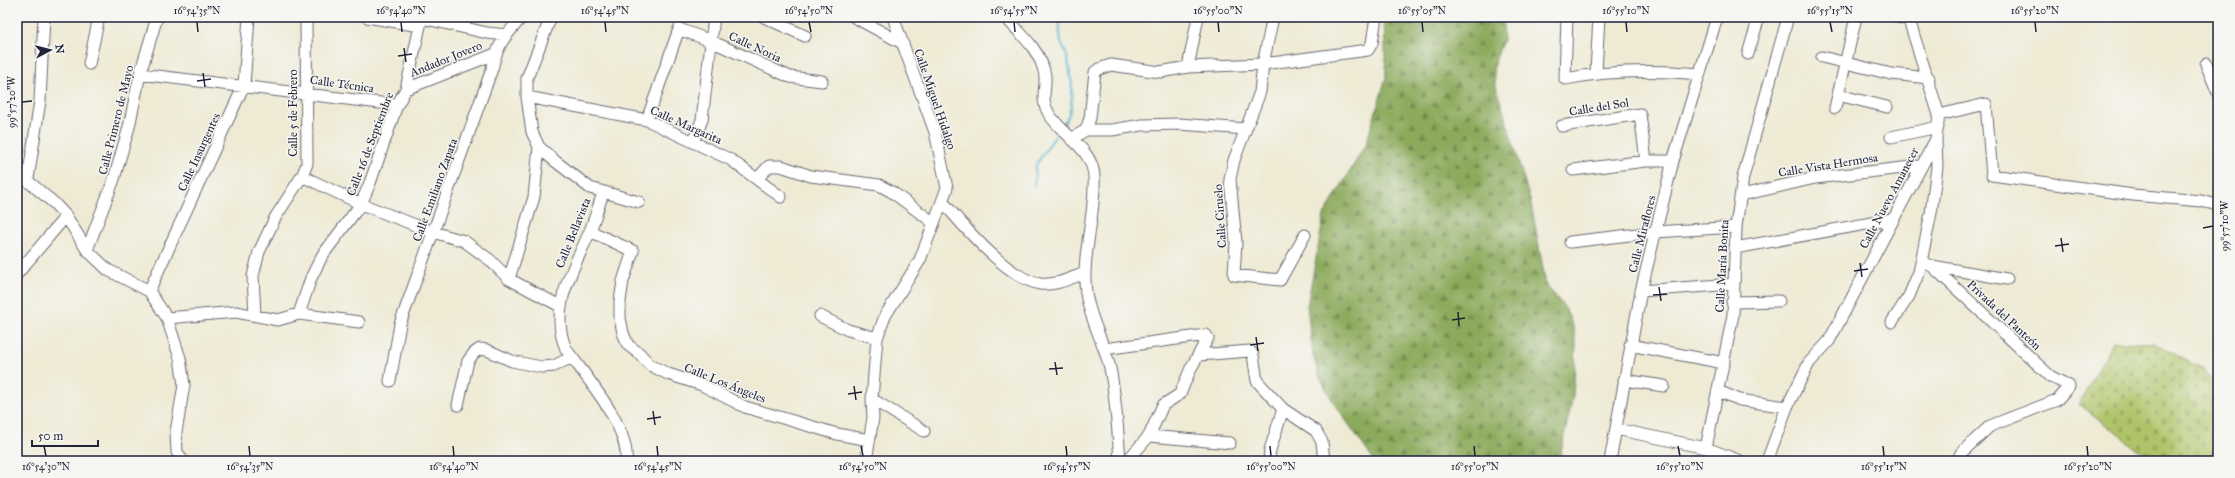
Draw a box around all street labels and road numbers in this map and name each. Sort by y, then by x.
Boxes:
street label: Calle Noria [727,29,784,66]
street label: Andador Jovero [407,38,485,81]
street label: Calle Miguel Hidalgo [910,47,959,152]
street label: Calle Primero de Mayo [96,64,136,176]
street label: Calle 5 de Febrero [286,69,300,157]
street label: Calle Técnica [309,73,376,96]
street label: Calle 16 de Septiembre [344,90,396,198]
street label: Calle del Sol [1568,95,1631,119]
street label: Calle Margarita [648,103,725,148]
street label: Calle Insurgentes [175,111,224,194]
street label: Calle Emiliano Zapata [410,136,461,244]
street label: Calle Nuevo Amanecer [1856,145,1922,251]
street label: Calle Vista Hermosa [1777,150,1880,180]
street label: Calle Ciruelo [1211,184,1229,248]
street label: Calle Miraflores [1626,194,1658,274]
street label: Calle Bellavista [553,195,594,270]
street label: Calle María Bonita [1713,218,1731,313]
street label: Privada del Panteón [1964,277,2044,353]
street label: Calle Los Ángeles [682,359,768,407]

